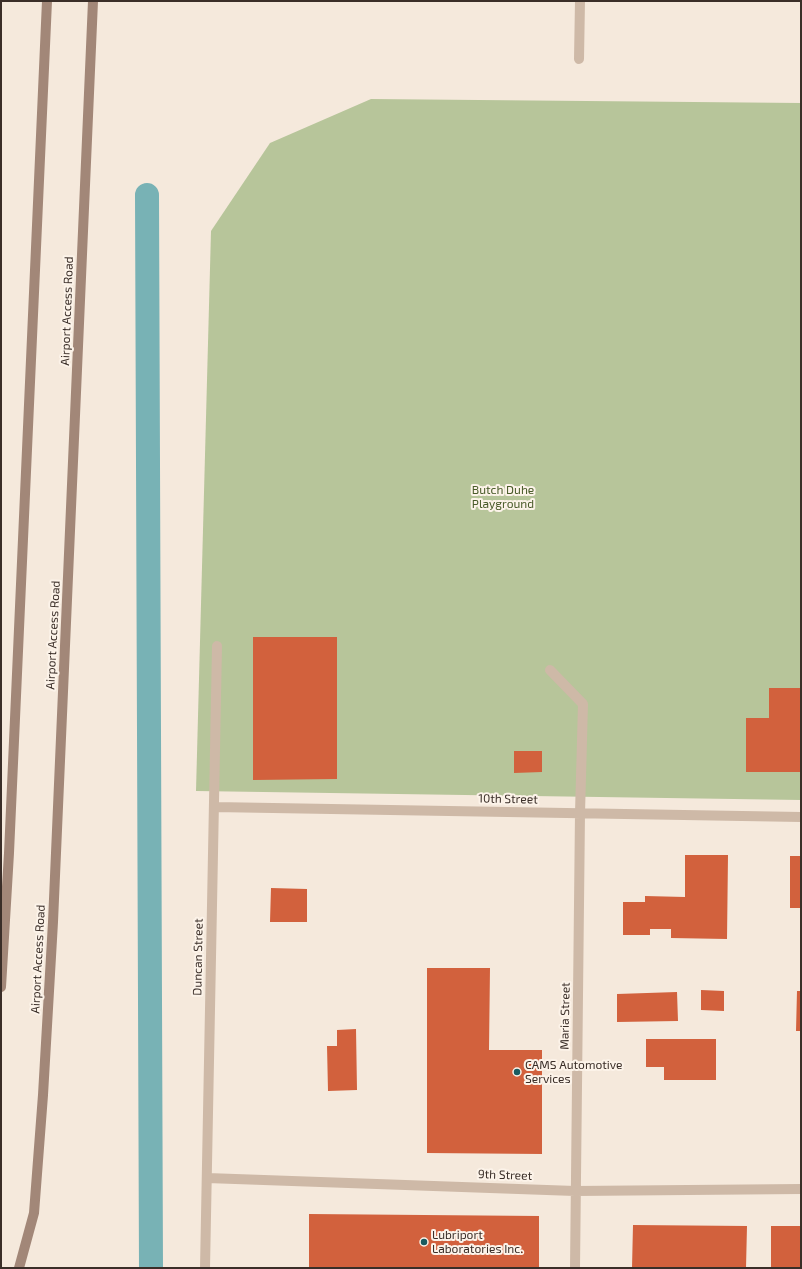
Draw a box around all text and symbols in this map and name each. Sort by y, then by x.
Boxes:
street label: Airport Access Road [58,256,76,366]
park label: Butch Duhe Playground [472,483,534,511]
street label: Airport Access Road [43,580,63,690]
street label: 10th Street [478,791,538,807]
street label: Airport Access Road [28,904,48,1014]
street label: Duncan Street [190,918,206,996]
street label: Maria Street [557,982,573,1050]
place label: CAMS Automotive Services [525,1058,623,1086]
marker: CAMS Automotive Services [512,1067,522,1077]
street label: 9th Street [478,1167,532,1183]
place label: Lubriport Laboratories Inc. [432,1228,523,1256]
marker: Lubriport Laboratories Inc. [419,1237,429,1247]

